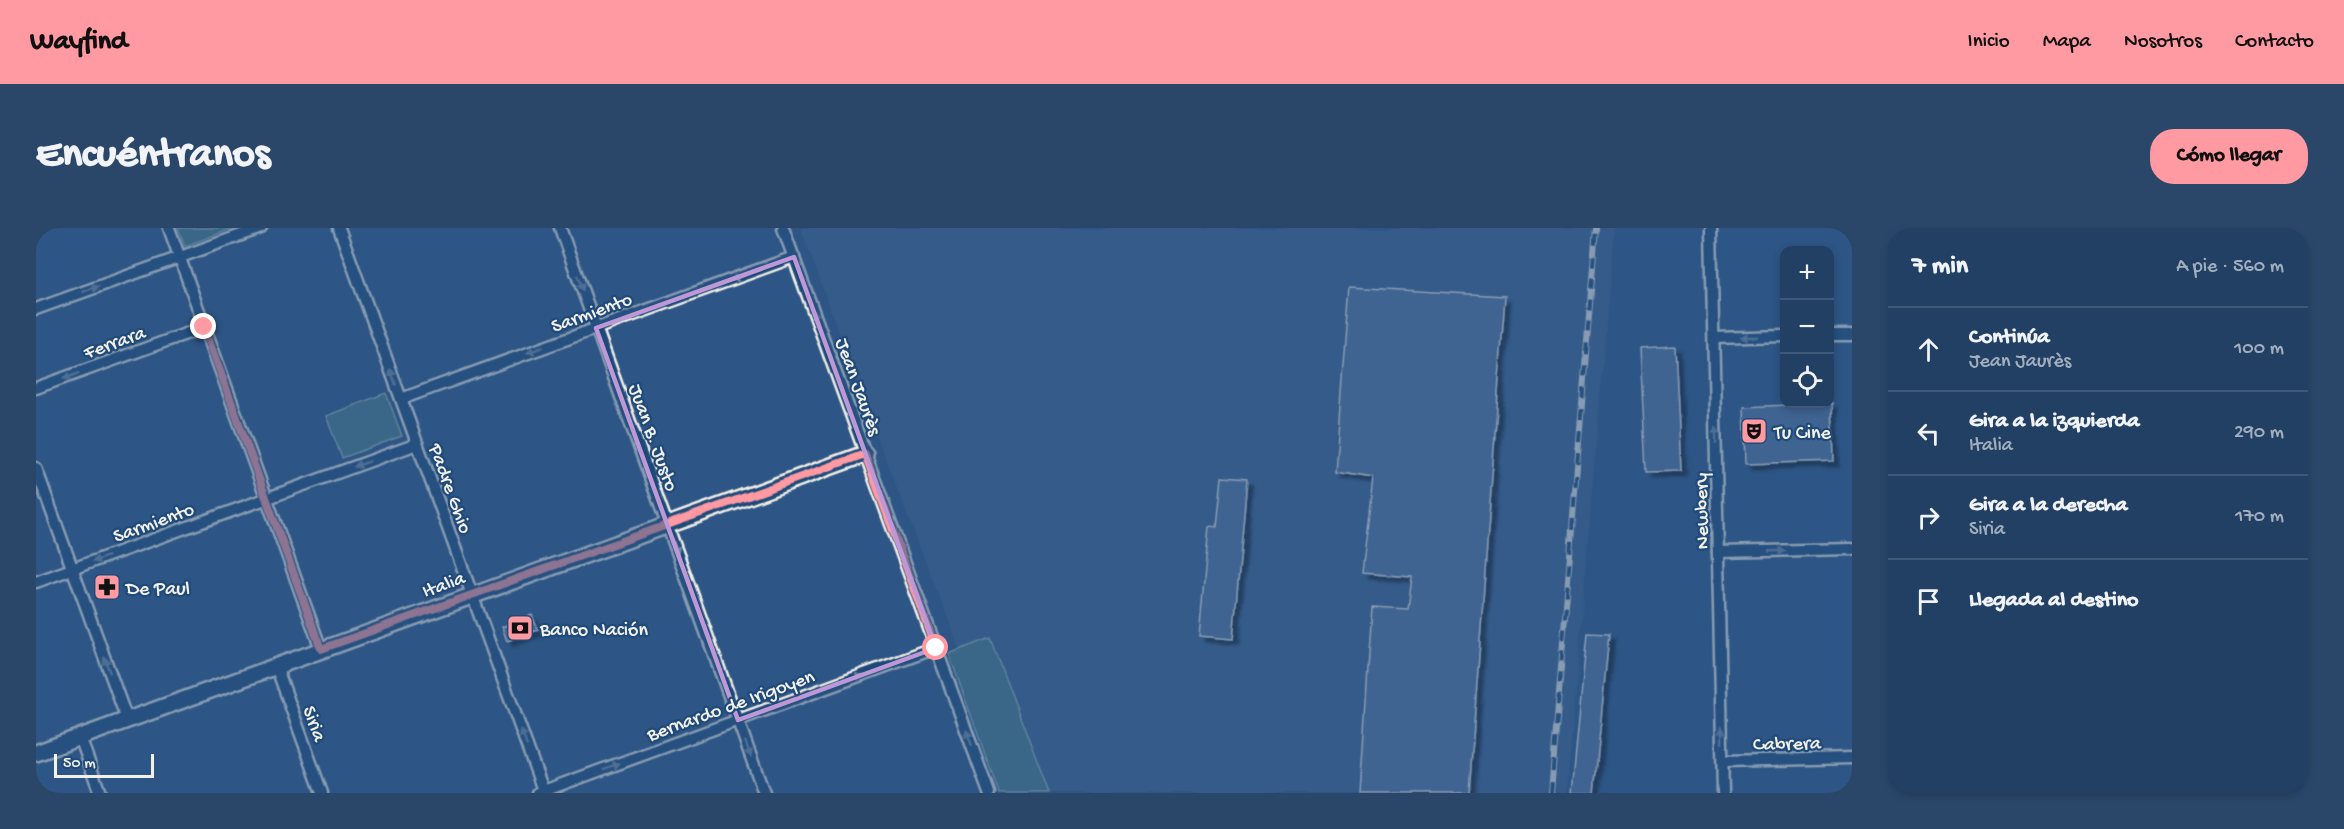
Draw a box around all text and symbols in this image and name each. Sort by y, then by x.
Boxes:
text: Wayfind [30,26,127,59]
text: Inicio [1968,30,2010,55]
text: Mapa [2043,30,2091,55]
text: Nosotros [2124,30,2202,55]
text: Contacto [2235,30,2314,55]
button: Cómo llegar [2150,129,2308,184]
text: Encuéntranos [36,132,270,181]
map controls [1780,246,1834,408]
button: + [1780,246,1834,300]
text: 7 min [1912,252,1968,283]
text: A pie · 560 m [2176,256,2284,279]
one-way arrow [729,273,747,283]
one-way arrow [576,274,586,292]
one-way arrow [82,284,100,293]
street label: Sarmiento [549,289,636,340]
button: − [1780,300,1834,354]
one-way arrow [810,309,820,327]
route end [190,313,216,339]
street label: Ferrara [80,322,150,366]
text: Continúa [1969,325,2050,351]
one-way arrow [1740,333,1759,342]
icon: ahead [1912,333,1945,366]
street label: Jean Jaurès [828,335,885,440]
text: 100 m [2234,338,2284,361]
one-way arrow [526,346,544,356]
text: Jean Jaurès [1969,351,2071,374]
button: locate [1780,354,1834,408]
one-way arrow [388,368,397,386]
one-way arrow [62,371,80,381]
street label: Juan B. Justo [622,381,682,495]
text: Gira a la izquierda [1969,409,2140,435]
theatre icon: Tu Cine [1739,416,1769,446]
icon: left [1912,417,1945,450]
text: 290 m [2234,422,2284,445]
place label: Tu Cine [1773,423,1831,446]
one-way arrow [1711,425,1721,444]
text: Italia [1969,435,2013,458]
street label: Padre Ghio [421,440,476,537]
one-way arrow [353,460,371,470]
street label: Newbery [1691,472,1716,549]
text: Gira a la derecha [1969,493,2127,519]
street label: Sarmiento [111,499,198,550]
icon: right [1912,501,1945,534]
text: 170 m [2235,506,2284,529]
text: Siria [1969,519,2005,542]
one-way arrow [670,537,680,555]
one-way arrow [1767,546,1786,555]
one-way arrow [91,555,109,565]
street label: Italia [420,568,470,605]
pharmacy icon: De Paul [92,572,122,602]
place label: De Paul [124,579,190,602]
icon: arrive [1912,585,1945,618]
text: Llegada al destino [1969,588,2139,614]
bank icon: Banco Nación [505,613,535,643]
place label: Banco Nación [539,620,648,643]
route start [922,634,948,660]
one-way arrow [101,655,111,673]
street label: Bernardo de Irigoyen [643,666,819,749]
one-way arrow [846,672,864,682]
street label: Siria [296,703,330,746]
one-way arrow [1717,725,1727,744]
one-way arrow [518,729,528,747]
one-way arrow [963,729,973,747]
street label: Cabrera [1753,733,1822,758]
one-way arrow [744,740,754,758]
scale bar [54,751,154,778]
text: 50 m [63,755,96,774]
one-way arrow [603,760,621,770]

